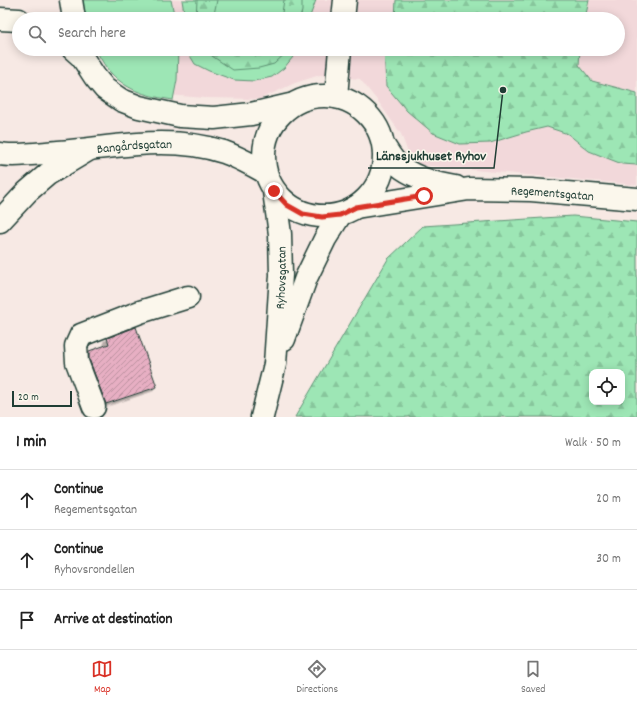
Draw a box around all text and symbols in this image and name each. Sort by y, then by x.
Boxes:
search box [12,12,625,56]
icon: search [26,23,48,45]
text: Search here [58,23,126,45]
street label: Bangårdsgatan [96,136,172,160]
callout: Länssjukhuset Ryhov [368,142,494,168]
text: Länssjukhuset Ryhov [376,147,486,167]
route end [265,182,283,200]
street label: Regementsgatan [511,183,595,207]
route start [415,187,433,205]
street label: Ryhovsgatan [272,246,293,310]
map controls [589,369,625,405]
button: locate [589,369,625,405]
scale bar [12,389,72,408]
text: 20 m [18,390,39,406]
text: 1 min [16,431,46,455]
text: Walk · 50 m [565,434,621,453]
text: Continue [54,479,103,501]
icon: ahead [16,489,38,511]
text: 20 m [596,490,621,509]
text: Regementsgatan [54,501,137,520]
text: Continue [54,539,103,561]
icon: ahead [16,549,38,571]
text: 30 m [596,550,621,569]
text: Ryhovsrondellen [54,561,135,580]
icon: arrive [16,609,38,631]
text: Arrive at destination [54,609,172,631]
tab: Map [91,658,113,698]
tab: Directions [296,658,338,698]
tab: Saved [521,658,546,698]

